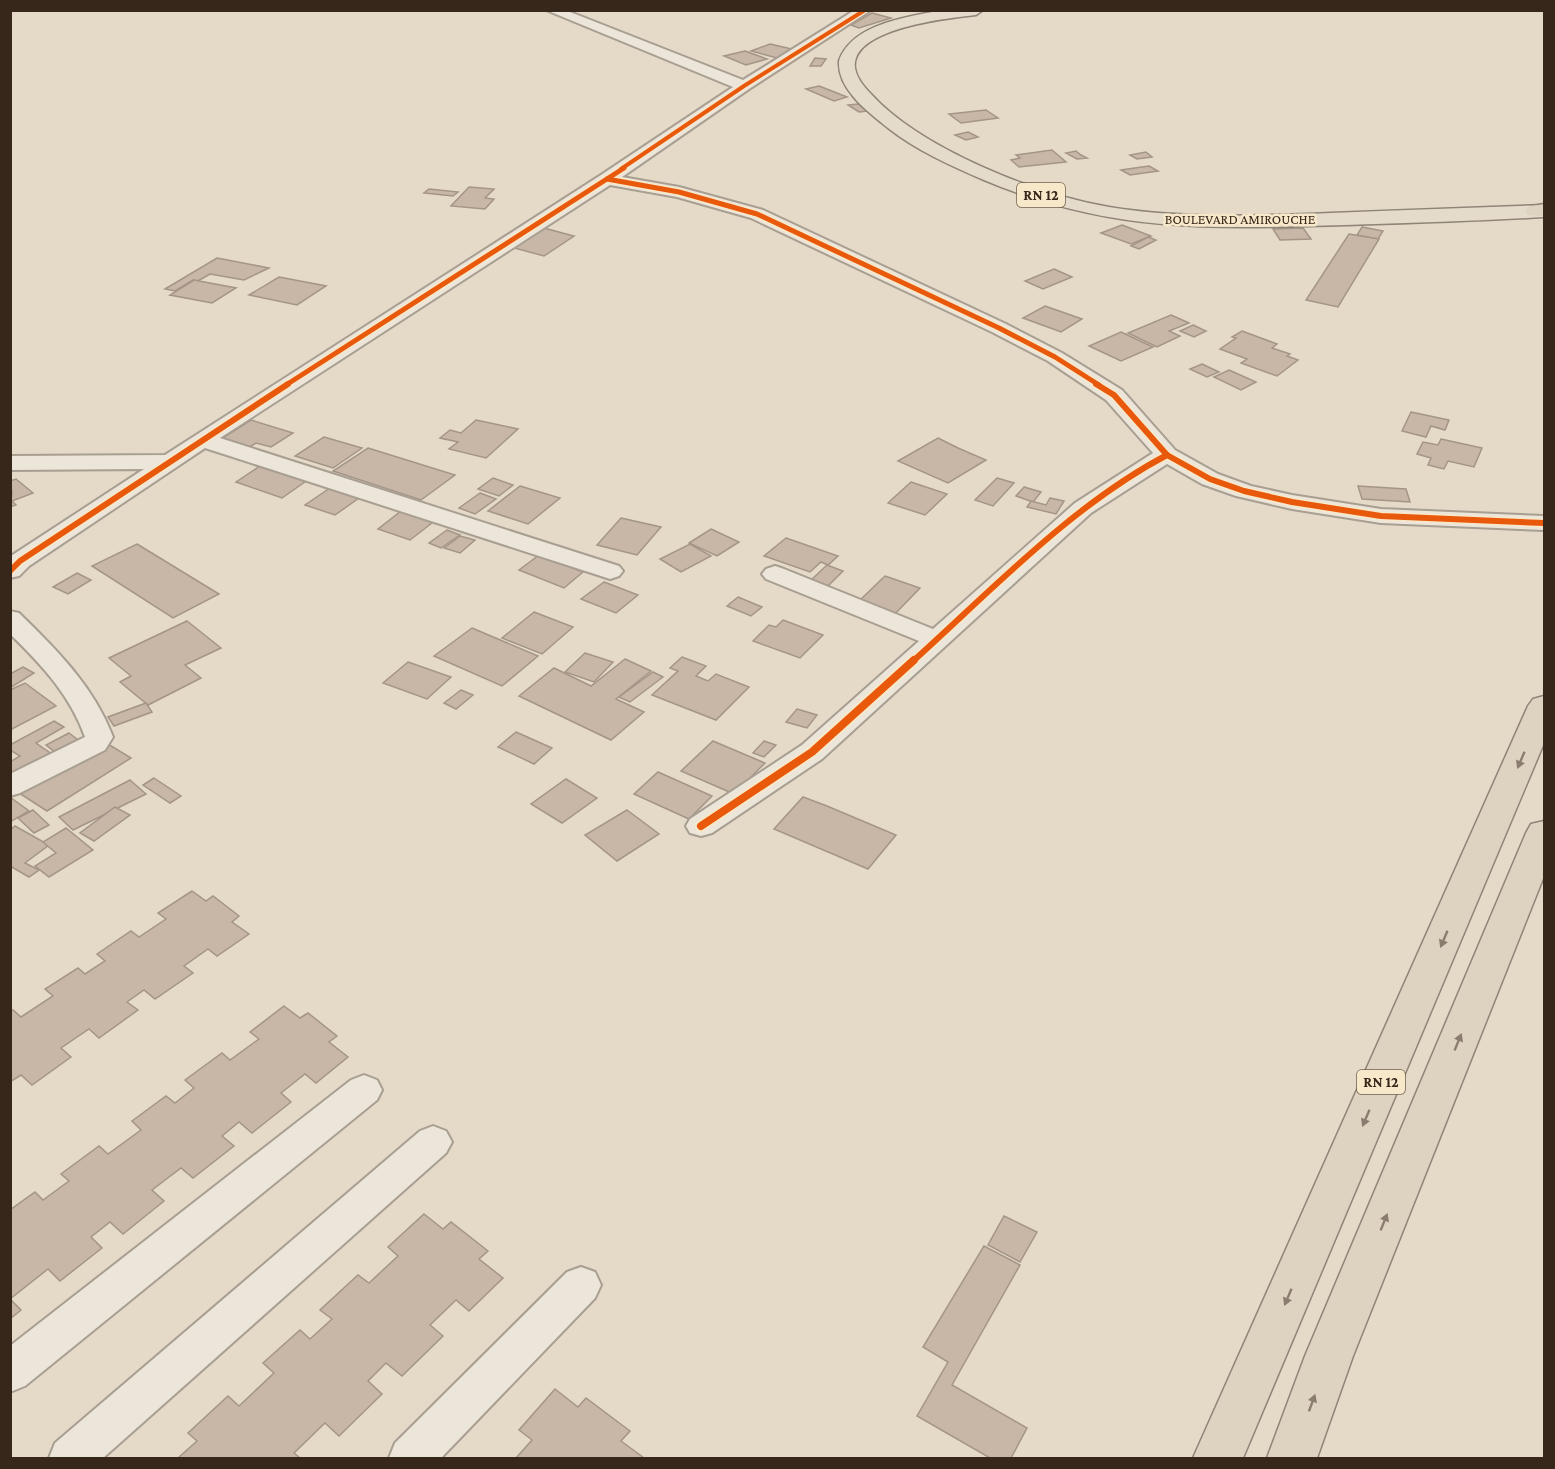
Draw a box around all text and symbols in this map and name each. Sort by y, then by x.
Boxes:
road number: RN 12 [1017,183,1065,207]
street label: BOULEVARD AMIROUCHE [1165,211,1316,227]
one-way arrow [1516,751,1525,769]
one-way arrow [1438,930,1448,948]
one-way arrow [1454,1033,1463,1051]
road number: RN 12 [1357,1070,1405,1094]
one-way arrow [1361,1109,1371,1127]
one-way arrow [1380,1213,1389,1231]
one-way arrow [1284,1288,1293,1305]
one-way arrow [1308,1394,1318,1412]

